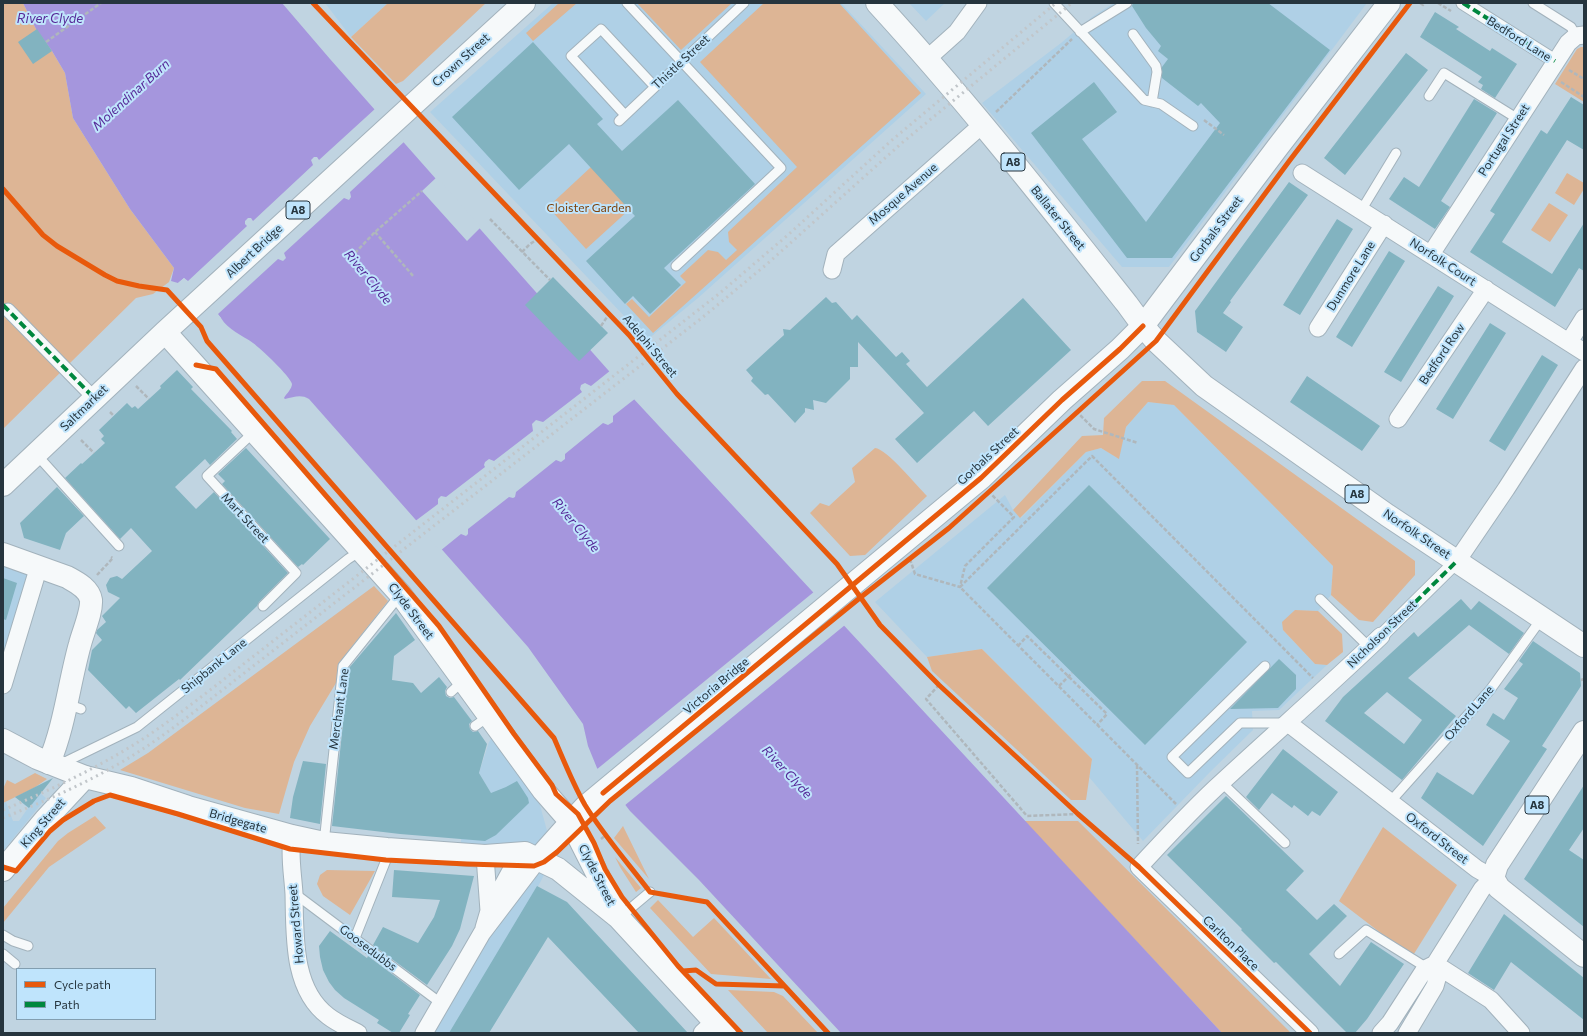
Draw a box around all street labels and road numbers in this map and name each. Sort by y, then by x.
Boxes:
street label: Bedford Lane [1484,14,1554,64]
street label: Crown Street [429,30,493,90]
street label: Thistle Street [649,32,713,92]
street label: Portugal Street [1475,101,1533,179]
road number: A8 [1001,153,1025,171]
street label: Mosque Avenue [866,160,940,228]
street label: Ballater Street [1028,183,1088,253]
street label: Gorbals Street [1187,193,1245,265]
road number: A8 [286,201,310,219]
street label: Albert Bridge [223,221,285,281]
street label: Norfolk Court [1407,235,1479,289]
street label: Dunmore Lane [1324,238,1378,314]
street label: Adelphi Street [620,312,680,380]
street label: Bedford Row [1416,321,1468,387]
street label: Saltmarket [57,382,111,434]
street label: Gorbals Street [954,424,1022,488]
road number: A8 [1345,485,1369,503]
street label: Mart Street [218,490,272,546]
street label: Norfolk Street [1380,506,1454,562]
street label: Clyde Street [385,580,437,642]
street label: Nicholson Street [1344,597,1420,671]
street label: Shipbank Lane [179,635,249,697]
street label: Victoria Bridge [680,654,752,718]
street label: Merchant Lane [326,667,352,751]
street label: Oxford Lane [1441,683,1497,743]
street label: King Street [18,795,68,851]
road number: A8 [1525,796,1549,814]
street label: Bridgegate [208,806,268,836]
street label: Oxford Street [1403,809,1471,867]
street label: Clyde Street [575,842,619,908]
street label: Howard Street [285,884,307,964]
street label: Carlton Place [1200,913,1262,973]
street label: Goosedubbs [337,922,399,974]

